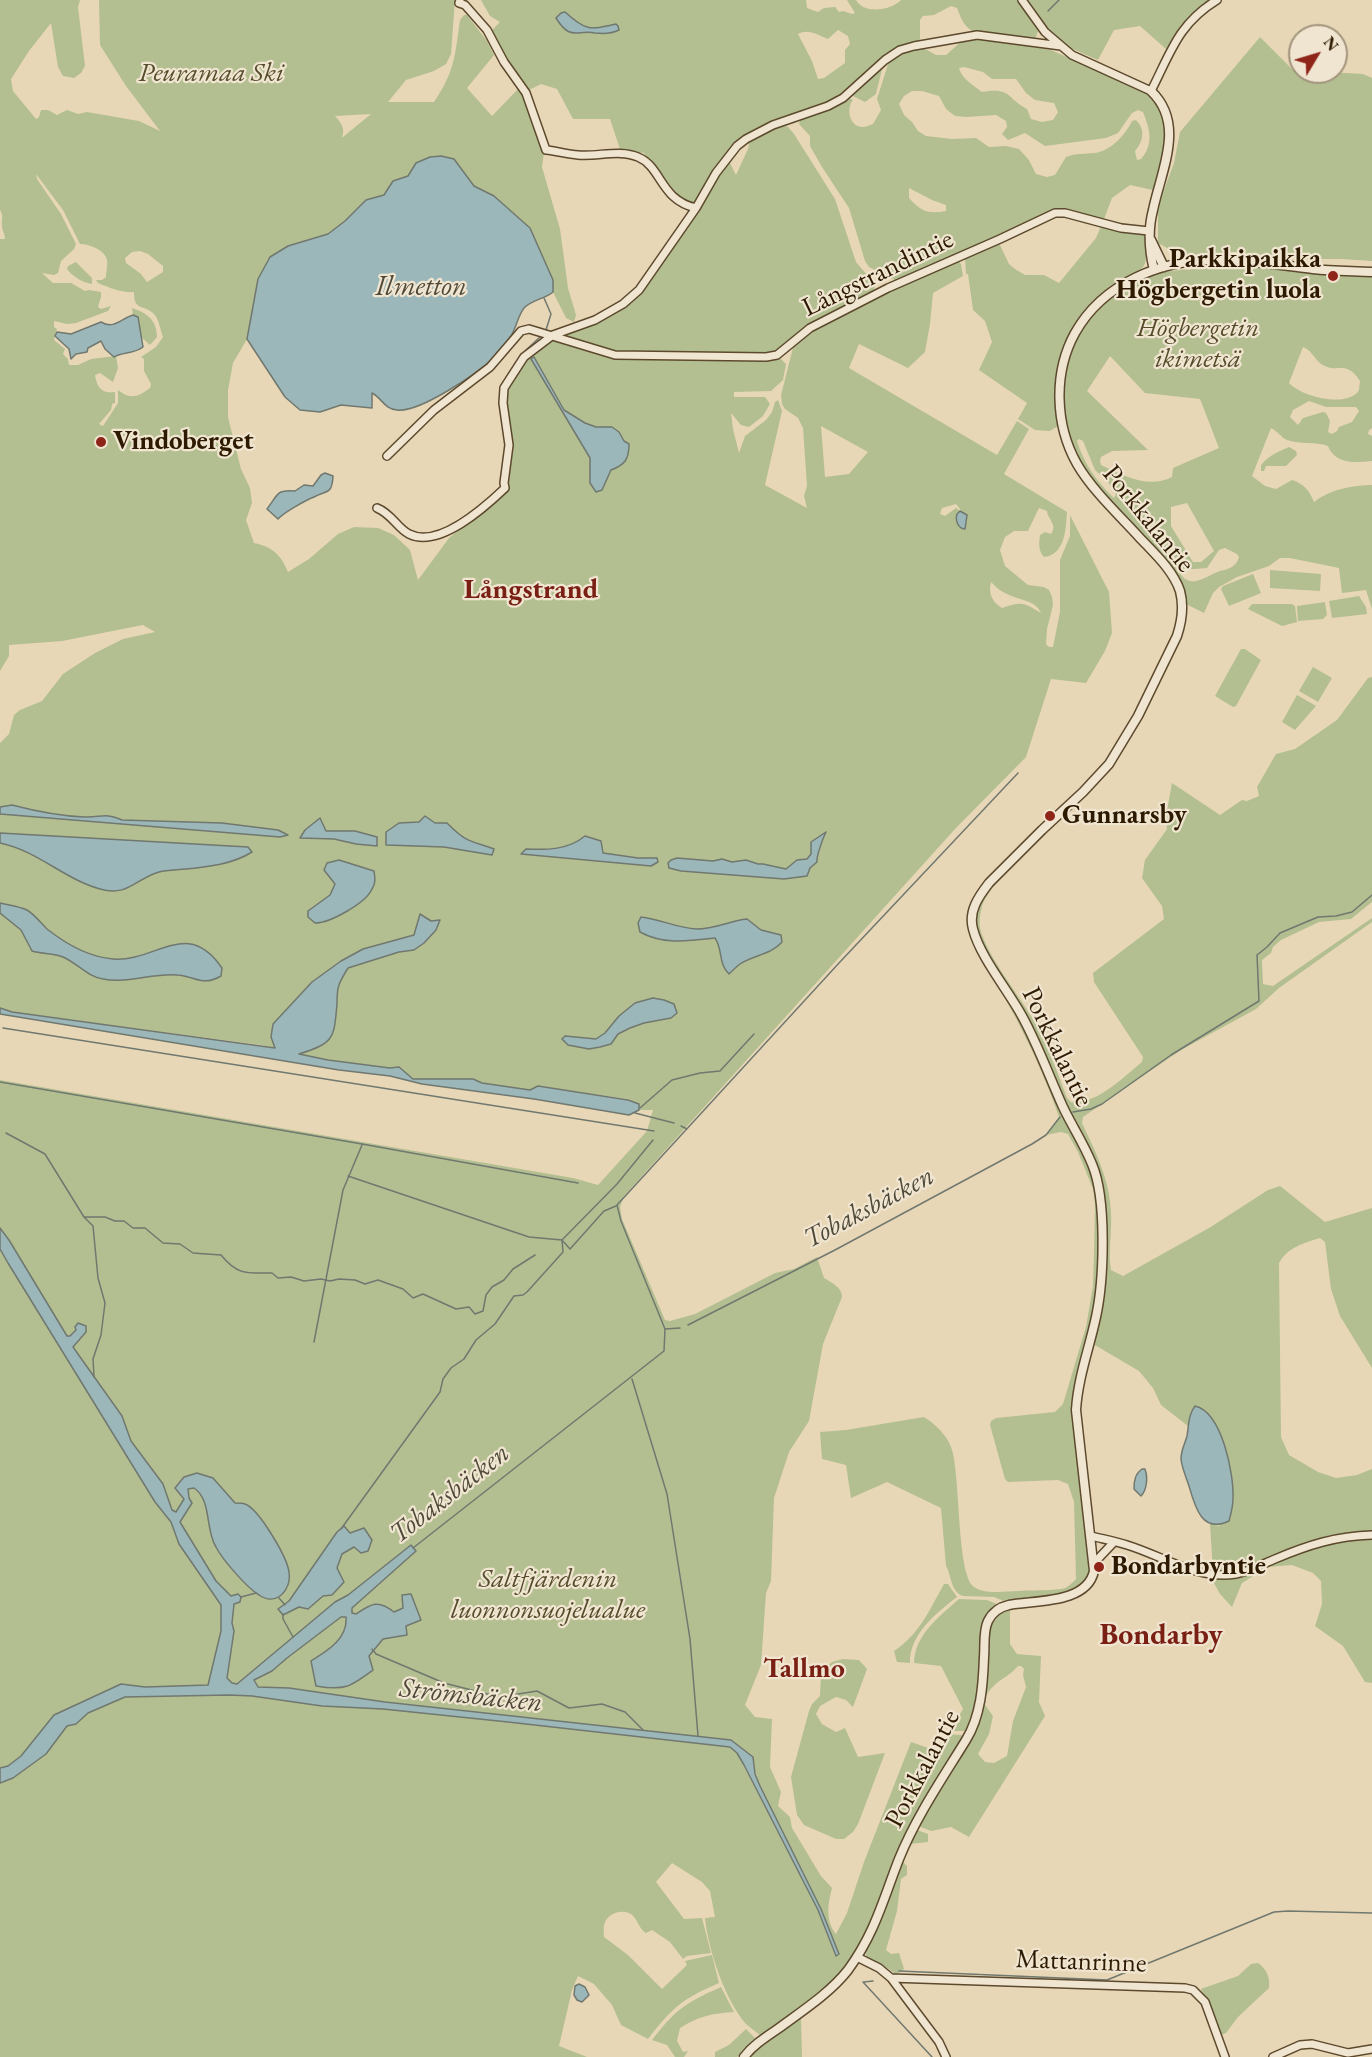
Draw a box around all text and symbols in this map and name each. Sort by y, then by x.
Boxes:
north arrow [1288,24,1348,84]
text: N [1319,32,1343,55]
park label: Peuramaa Ski [138,58,284,90]
street label: Långstrandintie [797,224,959,324]
place label: Parkkipaikka Högbergetin luola [1116,244,1321,307]
marker: Parkkipaikka Högbergetin luola [1326,269,1340,283]
water label: Ilmetton [375,270,467,304]
park label: Högbergetin ikimetsä [1137,313,1259,376]
place label: Vindoberget [113,426,254,458]
marker: Vindoberget [94,435,108,449]
street label: Porkkalantie [1095,459,1201,579]
district label: Långstrand [464,573,598,607]
place label: Gunnarsby [1062,800,1187,832]
marker: Gunnarsby [1043,809,1057,823]
street label: Porkkalantie [1014,982,1100,1112]
water label: Tobaksbäcken [798,1160,940,1256]
water label: Tobaksbäcken [383,1437,517,1551]
place label: Bondarbyntie [1111,1551,1266,1583]
marker: Bondarbyntie [1092,1560,1106,1574]
park label: Saltfjärdenin luonnonsuojelualue [451,1564,645,1627]
district label: Bondarby [1099,1618,1223,1654]
district label: Tallmo [763,1652,845,1686]
water label: Strömsbäcken [398,1672,544,1720]
street label: Porkkalantie [878,1704,968,1834]
street label: Mattanrinne [1015,1944,1147,1980]

